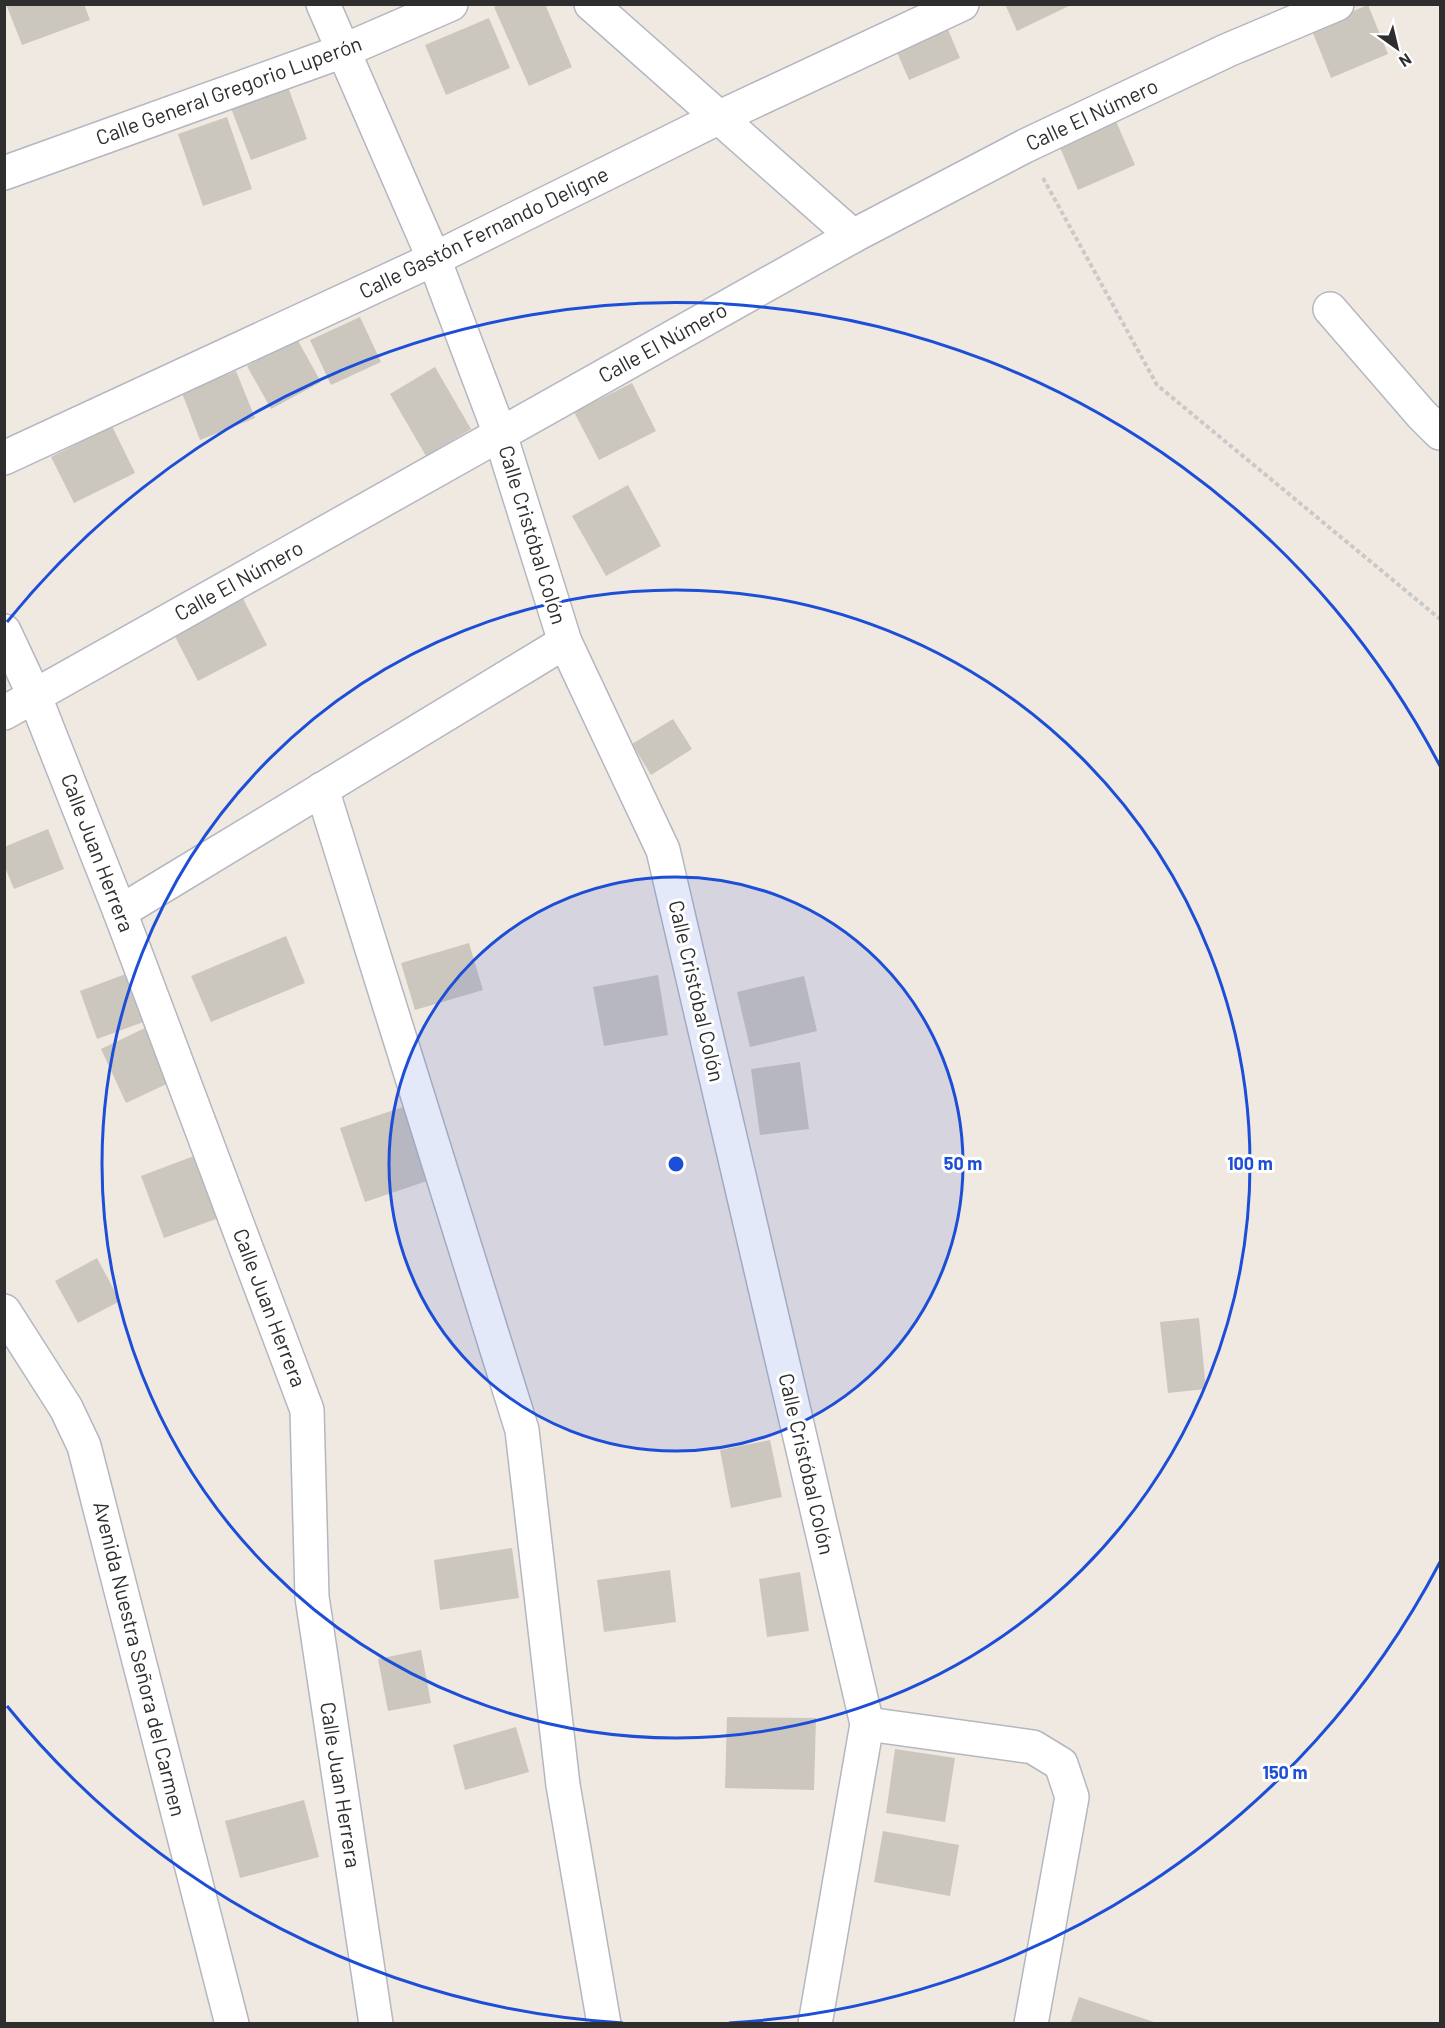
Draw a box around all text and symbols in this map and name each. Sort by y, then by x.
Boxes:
north arrow [1367,18,1427,78]
street label: Calle General Gregorio Luperón [92,30,365,149]
text: N [1396,50,1415,72]
street label: Calle El Número [1021,72,1161,155]
street label: Calle Gastón Fernando Deligne [355,160,612,303]
street label: Calle El Número [594,296,731,387]
street label: Calle Cristóbal Colón [494,442,573,627]
street label: Calle El Número [170,534,307,625]
street label: Calle Juan Herrera [57,770,140,935]
street label: Calle Cristóbal Colón [664,897,731,1084]
text: 50 m [944,1152,982,1174]
text: 100 m [1227,1152,1273,1174]
centre of rings [666,1154,686,1174]
street label: Calle Juan Herrera [229,1225,312,1390]
street label: Calle Cristóbal Colón [774,1370,841,1557]
street label: Avenida Nuestra Señora del Carmen [89,1498,192,1819]
street label: Calle Juan Herrera [316,1700,367,1870]
text: 150 m [1263,1761,1307,1783]

